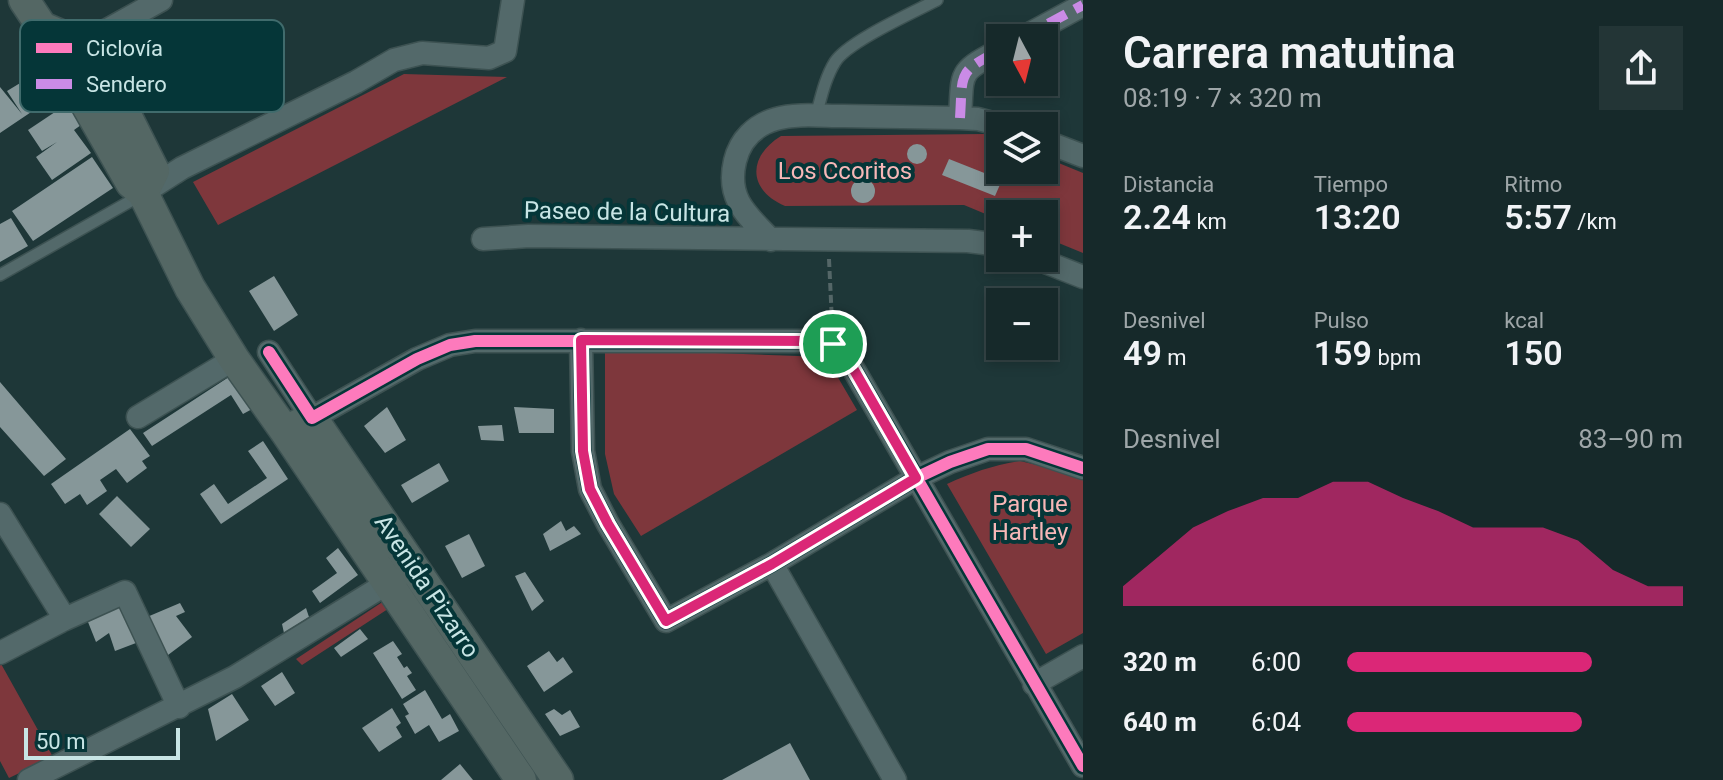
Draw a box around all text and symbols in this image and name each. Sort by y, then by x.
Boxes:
legend [20,20,284,112]
north arrow [986,24,1058,96]
map controls [986,24,1058,360]
button: share [1599,26,1683,110]
text: Carrera matutina [1123,27,1456,79]
text: Ciclovía [86,36,163,61]
text: Sendero [86,72,167,97]
text: 08:19 · 7 × 320 m [1123,83,1322,113]
button: layers [986,112,1058,184]
park label: Los Ccoritos [778,157,912,185]
text: Distancia [1123,172,1214,197]
text: Tiempo [1314,172,1388,197]
text: Ritmo [1504,172,1562,197]
street label: Paseo de la Cultura [524,196,730,228]
text: 2.24 [1123,197,1191,237]
text: 13:20 [1314,197,1401,237]
text: 5:57 [1504,197,1572,237]
button: + [986,200,1058,272]
text: km [1191,209,1227,234]
text: /km [1572,209,1617,234]
button: − [986,288,1058,360]
text: Desnivel [1123,308,1206,333]
text: Pulso [1314,308,1369,333]
text: kcal [1504,308,1544,333]
pin [799,310,867,378]
icon: arrive [811,322,855,366]
text: 49 [1123,333,1162,373]
text: 159 [1314,333,1372,373]
text: 150 [1504,333,1563,373]
text: m [1162,345,1187,370]
text: bpm [1372,345,1421,370]
text: Desnivel [1123,424,1221,454]
text: 83–90 m [1578,424,1683,454]
park label: Parque Hartley [992,490,1069,546]
street label: Avenida Pizarro [369,509,485,663]
text: 320 m [1123,647,1197,677]
text: 6:00 [1251,647,1301,677]
text: 640 m [1123,707,1197,737]
text: 6:04 [1251,707,1301,737]
scale bar [24,724,180,760]
text: 50 m [36,729,85,754]

